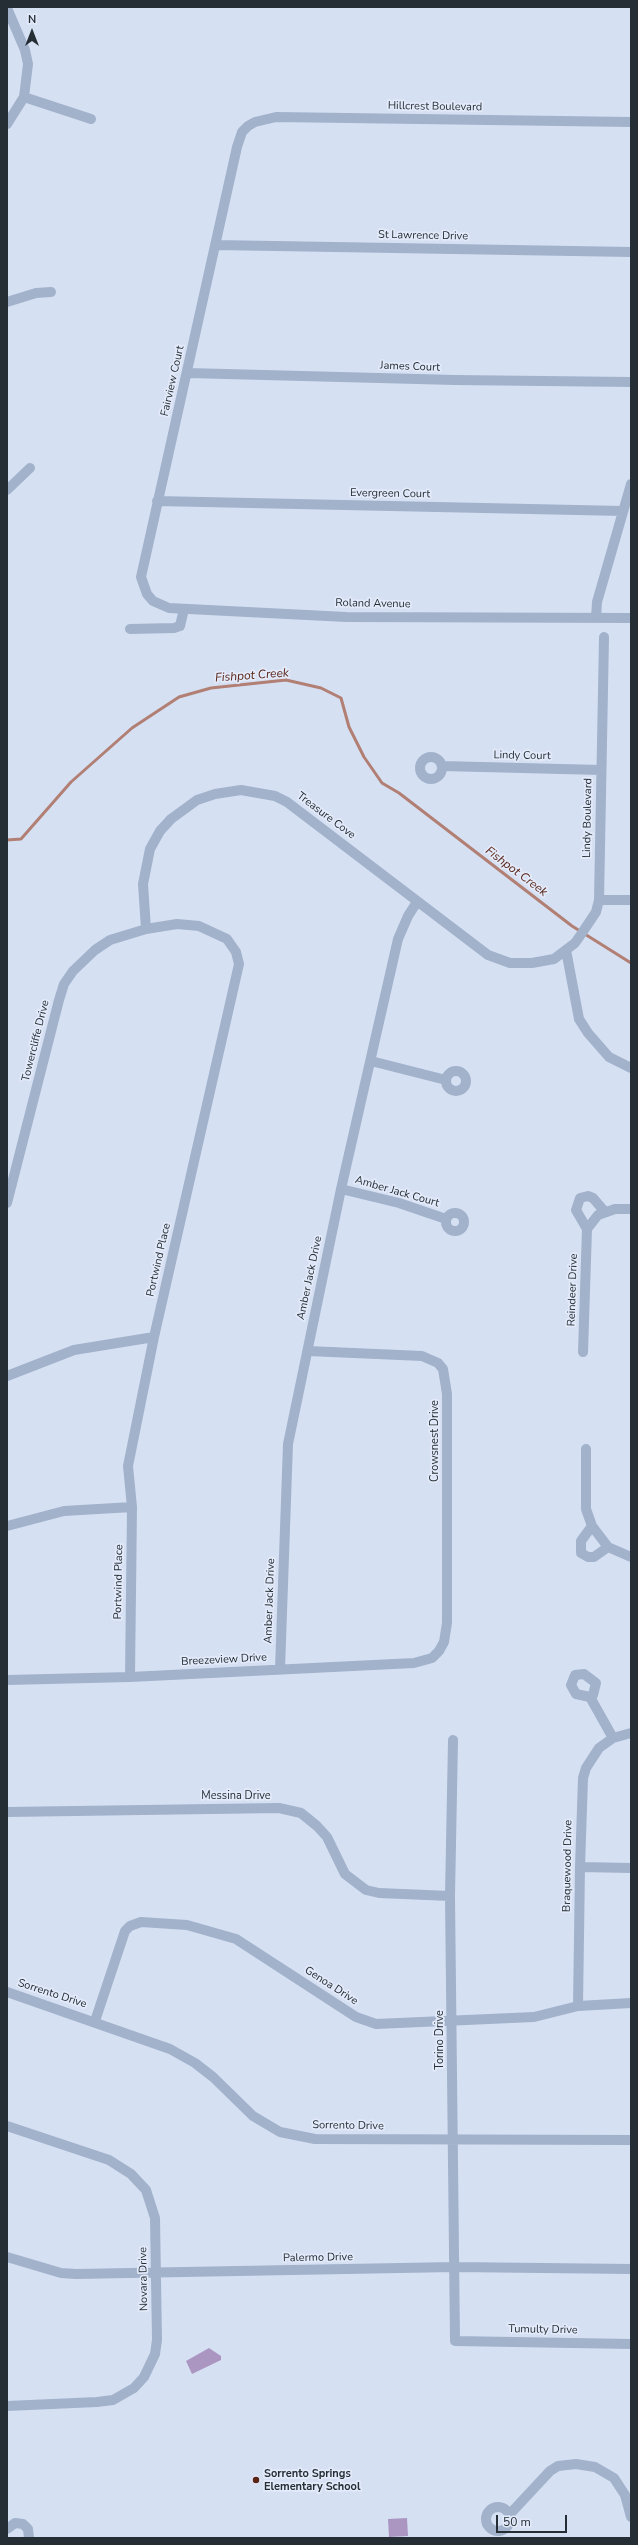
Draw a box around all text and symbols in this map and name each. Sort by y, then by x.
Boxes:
north arrow [12,12,52,52]
text: N [28,12,36,27]
street label: Hillcrest Boulevard [388,100,482,114]
street label: St Lawrence Drive [378,229,468,243]
street label: Fairview Court [158,344,188,418]
street label: James Court [380,359,440,375]
street label: Evergreen Court [350,487,430,501]
street label: Roland Avenue [335,597,411,611]
water label: Fishpot Creek [215,666,289,686]
street label: Lindy Court [493,749,551,763]
street label: Lindy Boulevard [581,778,595,858]
street label: Treasure Cove [294,790,358,842]
water label: Fishpot Creek [482,844,550,900]
street label: Towercliffe Drive [20,999,52,1083]
street label: Amber Jack Court [354,1174,440,1210]
street label: Portwind Place [144,1222,174,1298]
street label: Amber Jack Drive [295,1235,325,1321]
street label: Reindeer Drive [565,1253,581,1327]
street label: Crowsnest Drive [428,1400,442,1482]
street label: Portwind Place [112,1544,126,1620]
street label: Amber Jack Drive [262,1558,278,1644]
street label: Breezeview Drive [181,1651,267,1669]
street label: Messina Drive [201,1789,271,1803]
street label: Braquewood Drive [561,1820,575,1912]
street label: Genoa Drive [302,1964,360,2008]
street label: Sorrento Drive [16,1977,88,2011]
street label: Torino Drive [433,2010,447,2070]
street label: Sorrento Drive [312,2119,384,2133]
street label: Novara Drive [137,2247,151,2311]
street label: Palermo Drive [283,2251,353,2265]
street label: Tumulty Drive [508,2323,578,2337]
place label: Sorrento Springs Elementary School [264,2467,360,2493]
marker: Sorrento Springs Elementary School [251,2475,261,2485]
scale bar [498,2507,569,2533]
text: 50 m [503,2514,531,2530]

